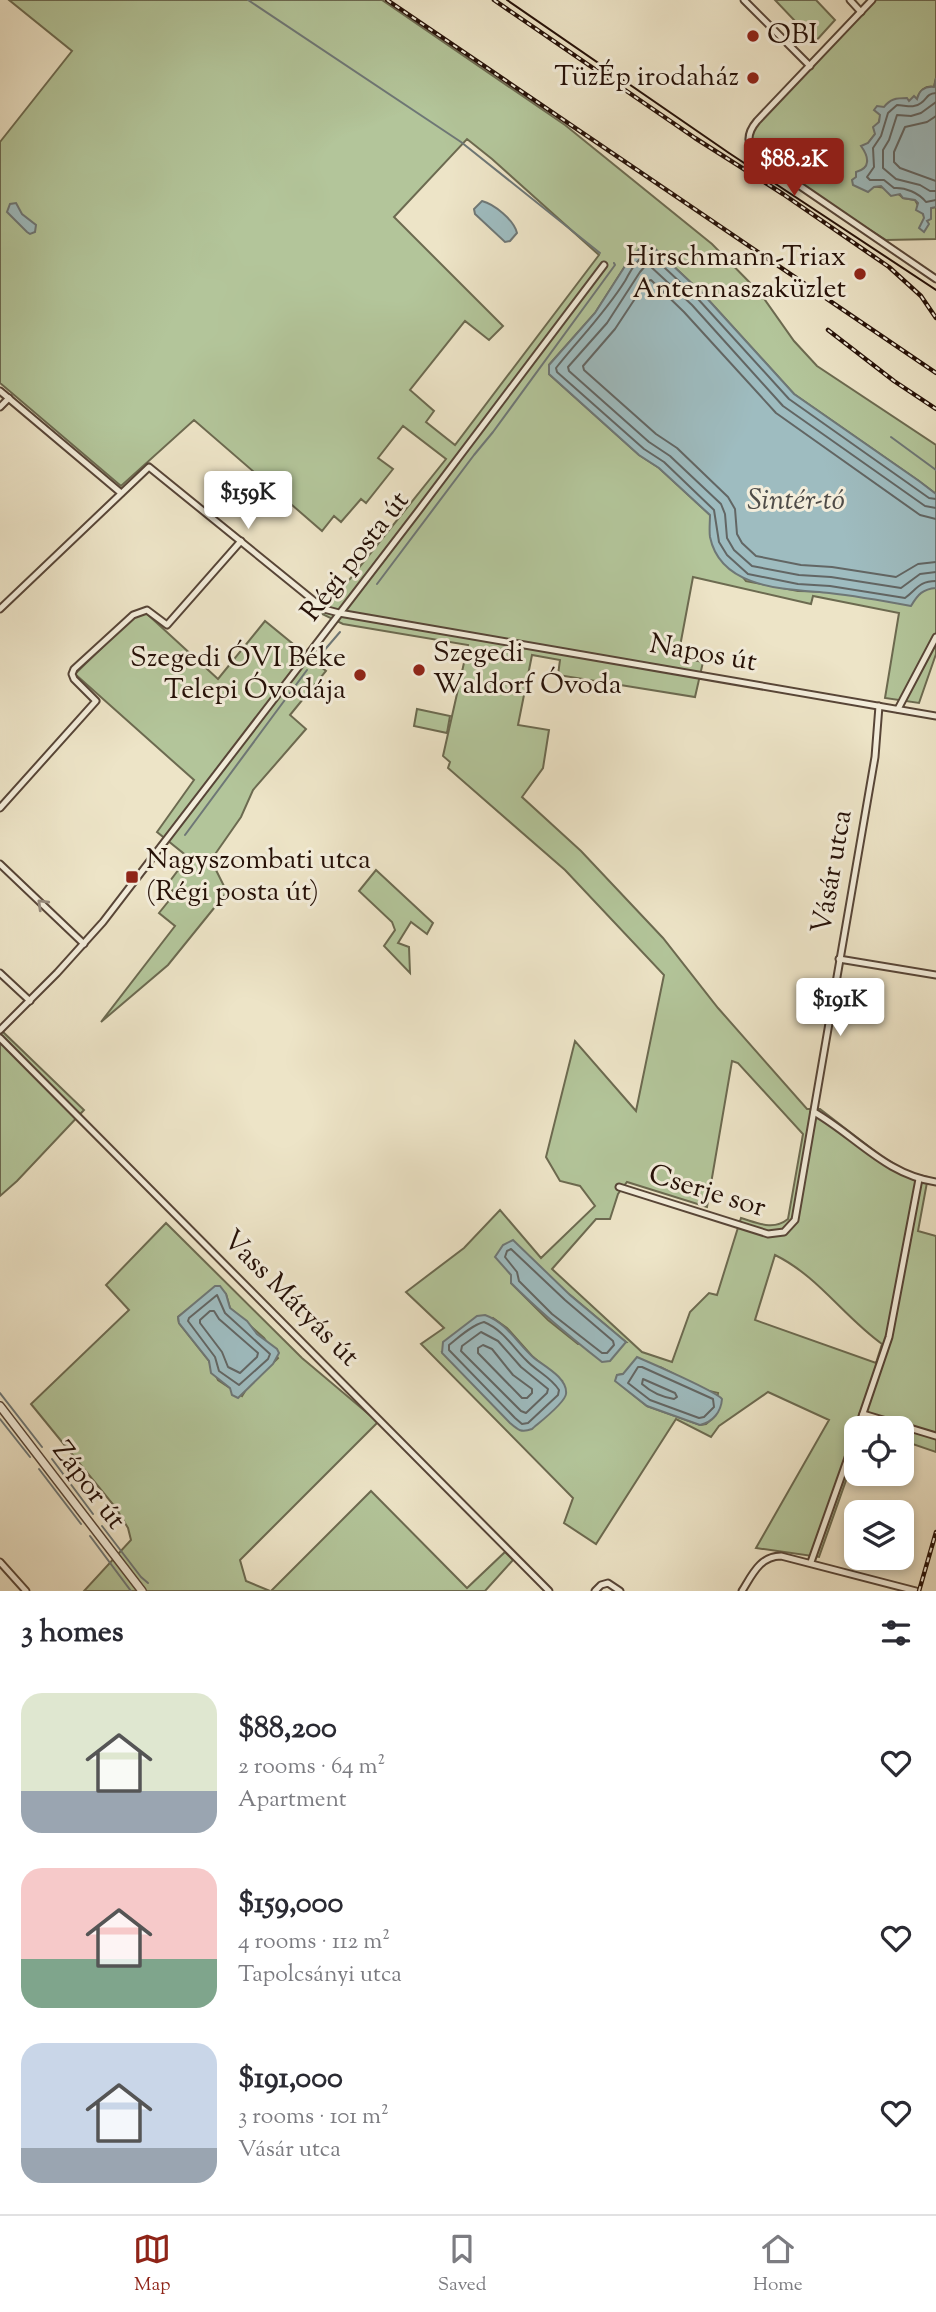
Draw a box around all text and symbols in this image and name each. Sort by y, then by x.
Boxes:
place label: OBI [767,16,818,56]
marker: OBI [745,28,761,44]
place label: TüzÉp irodaház [554,58,739,98]
marker: TüzÉp irodaház [745,70,761,86]
pin: $88.2K [737,138,851,198]
text: $88.2K [760,144,828,177]
place label: Hirschmann-Triax Antennaszaküzlet [626,238,846,310]
marker: Hirschmann-Triax Antennaszaküzlet [852,266,868,282]
pin: $159K [199,472,297,531]
text: $159K [220,477,276,510]
water label: Sintér-tó [747,480,845,523]
street label: Régi posta út [292,483,420,631]
street label: Napos út [646,625,760,683]
place label: Szegedi Waldorf Óvoda [433,634,622,706]
place label: Szegedi ÓVI Béke Telepi Óvodája [130,639,346,711]
marker: Szegedi Waldorf Óvoda [411,662,427,678]
marker: Szegedi ÓVI Béke Telepi Óvodája [352,667,368,683]
street label: Vásár utca [802,807,864,937]
place label: Nagyszombati utca (Régi posta út) [146,841,371,913]
marker: Nagyszombati utca (Régi posta út) [124,869,140,885]
one-way arrow [37,900,50,913]
pin: $191K [791,978,889,1038]
text: $191K [812,984,868,1017]
street label: Cserje sor [644,1155,771,1229]
street label: Vass Mátyás út [212,1221,368,1377]
map controls [844,1416,914,1570]
button: locate [844,1416,914,1486]
street label: Zápor út [42,1433,135,1539]
button: layers [844,1500,914,1570]
text: 3 homes [21,1612,124,1655]
icon: filters [877,1614,915,1652]
text: $88,200 [238,1708,337,1751]
icon: home [77,1721,161,1805]
icon: heart [877,1744,915,1782]
text: 2 rooms · 64 m² [238,1751,385,1784]
text: Apartment [238,1784,347,1817]
text: $159,000 [238,1883,343,1926]
icon: home [77,1896,161,1980]
icon: heart [877,1919,915,1957]
text: 4 rooms · 112 m² [238,1926,390,1959]
text: Tapolcsányi utca [238,1959,402,1992]
text: $191,000 [238,2058,343,2101]
icon: home [77,2071,161,2155]
icon: heart [877,2094,915,2132]
text: 3 rooms · 101 m² [238,2101,389,2134]
text: Vásár utca [238,2134,341,2167]
tab: Map [133,2230,171,2299]
tab: Saved [438,2230,486,2299]
tab: Home [753,2230,803,2299]

